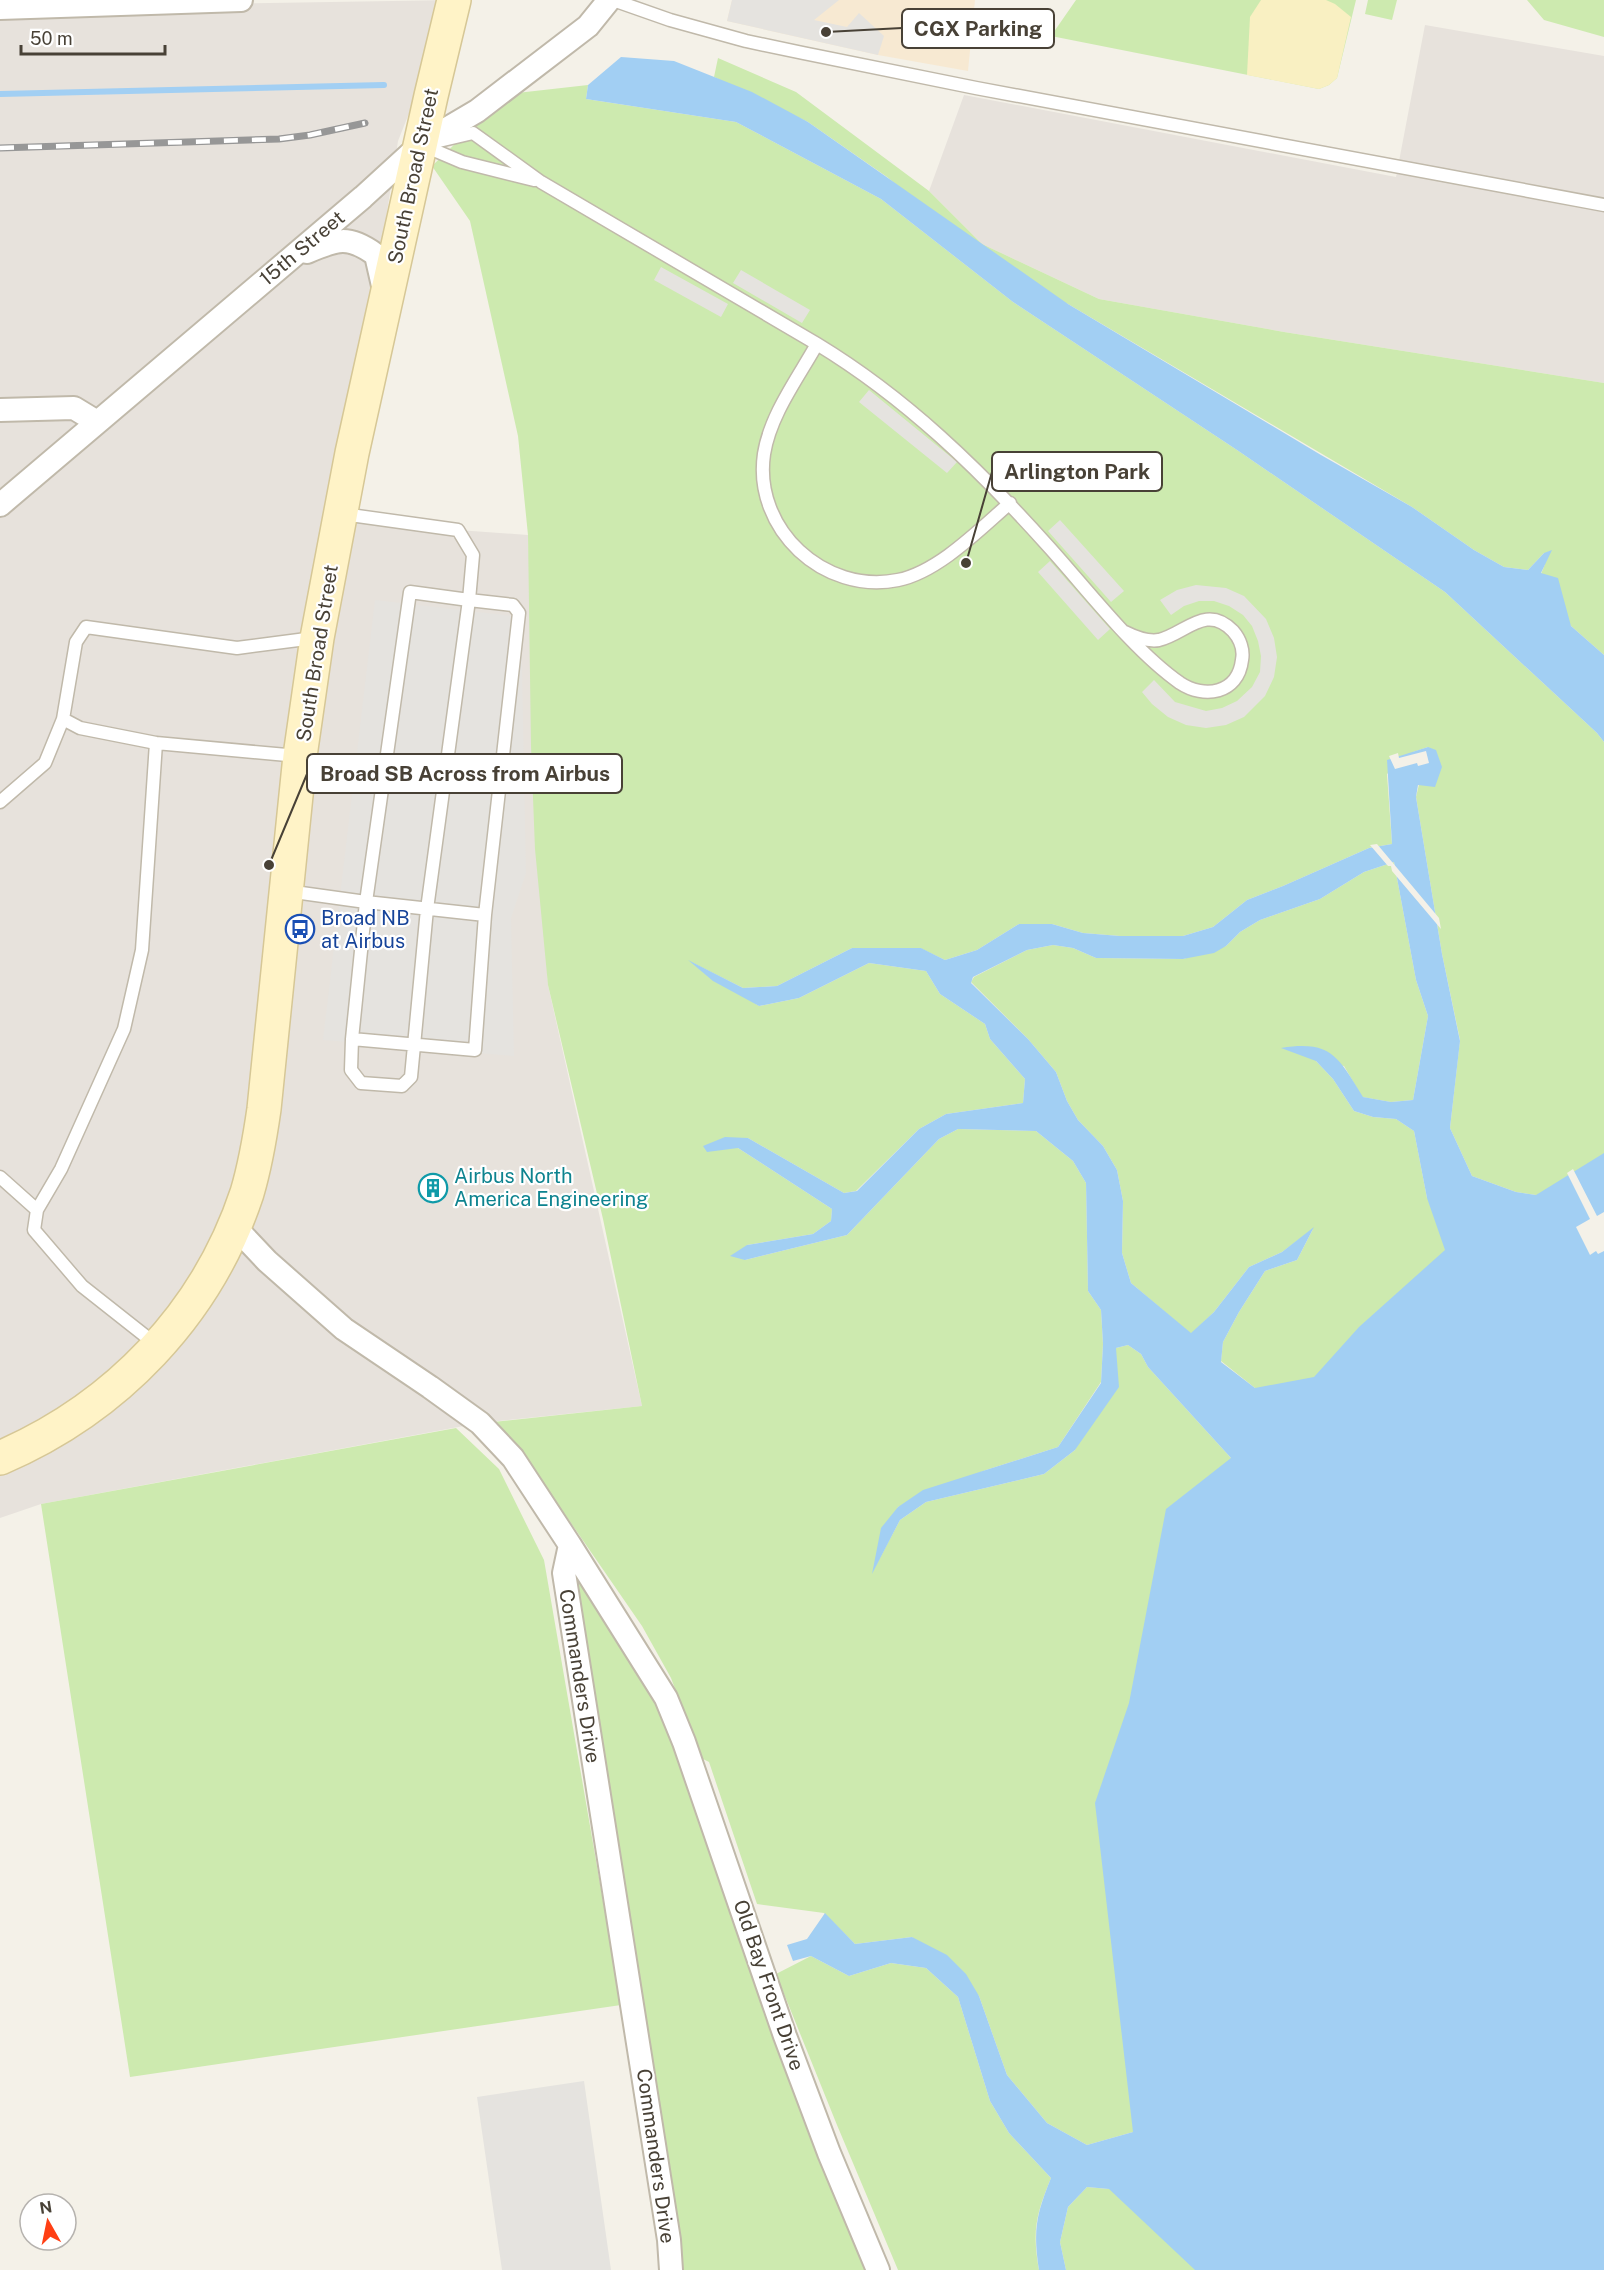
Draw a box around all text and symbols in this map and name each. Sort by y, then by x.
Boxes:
callout: CGX Parking [902,9,1054,48]
text: CGX Parking [914,16,1042,41]
scale bar [21,18,165,56]
text: 50 m [30,28,73,49]
street label: South Broad Street [383,86,443,266]
street label: 15th Street [255,206,349,290]
callout: Arlington Park [992,452,1162,491]
text: Arlington Park [1004,459,1150,484]
street label: South Broad Street [291,563,343,743]
callout: Broad SB Across from Airbus [307,754,622,793]
text: Broad SB Across from Airbus [320,761,610,786]
place label: Broad NB at Airbus [321,906,410,953]
bus stop icon: Broad NB at Airbus [284,913,316,945]
place label: Airbus North America Engineering [454,1164,649,1211]
building icon: Airbus North America Engineering [417,1172,449,1204]
street label: Commanders Drive [554,1587,606,1765]
street label: Old Bay Front Drive [729,1896,809,2074]
street label: Commanders Drive [632,2067,680,2245]
north arrow [18,2192,78,2252]
text: N [38,2197,53,2218]

